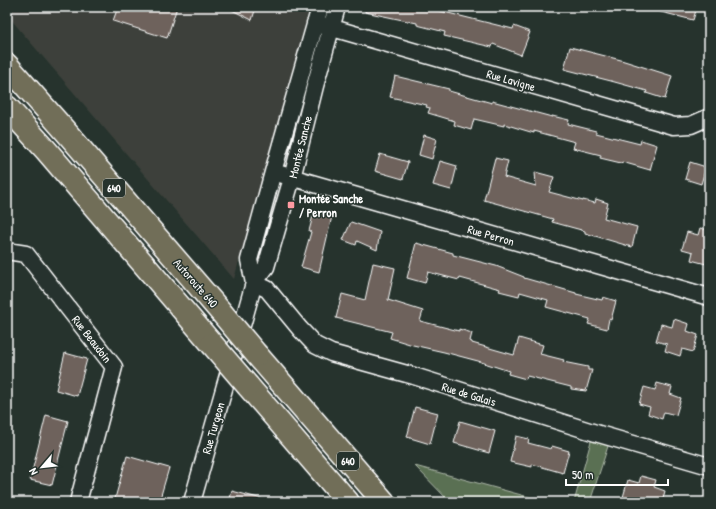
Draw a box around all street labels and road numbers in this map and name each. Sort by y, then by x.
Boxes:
street label: Rue Lavigne [485,65,538,95]
street label: Montée Sanche [284,114,316,180]
road number: 640 [103,179,125,197]
street label: Rue Perron [466,220,516,250]
street label: Autoroute 640 [170,255,222,311]
street label: Rue Beaudoin [68,312,116,366]
street label: Rue de Galais [440,378,498,410]
street label: Rue Turgeon [197,400,229,456]
road number: 640 [337,452,359,470]

